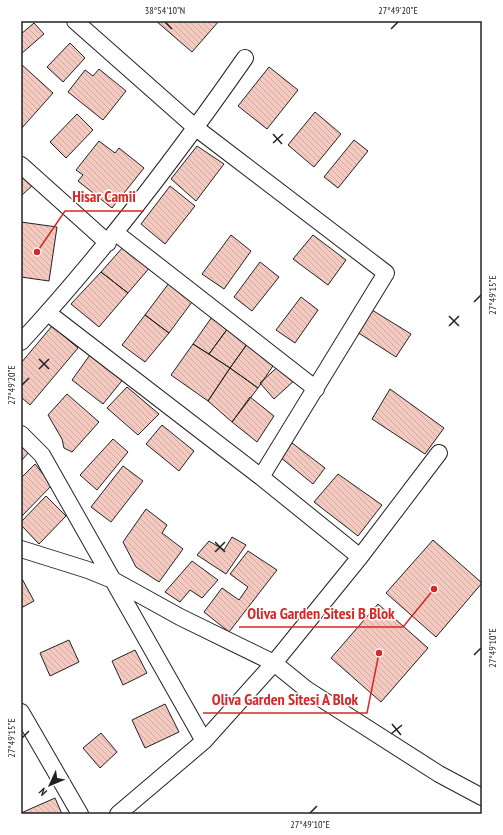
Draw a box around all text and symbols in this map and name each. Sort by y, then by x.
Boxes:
text: 38°54'10"N [145,4,185,17]
text: 27°49'20"E [378,4,418,17]
callout: Hisar Camii [65,183,144,211]
text: Hisar Camii [72,186,136,206]
text: 27°49'15"E [486,275,499,315]
text: 27°49'20"E [5,365,18,405]
callout: Oliva Garden Sitesi B Blok [239,599,403,627]
text: Oliva Garden Sitesi B Blok [247,603,395,623]
text: 27°49'10"E [486,628,499,668]
callout: Oliva Garden Sitesi A Blok [203,685,367,713]
text: Oliva Garden Sitesi A Blok [212,689,359,709]
text: 27°49'15"E [5,718,18,758]
north arrow [30,765,70,805]
text: N [36,785,50,799]
text: 27°49'10"E [290,818,330,831]

